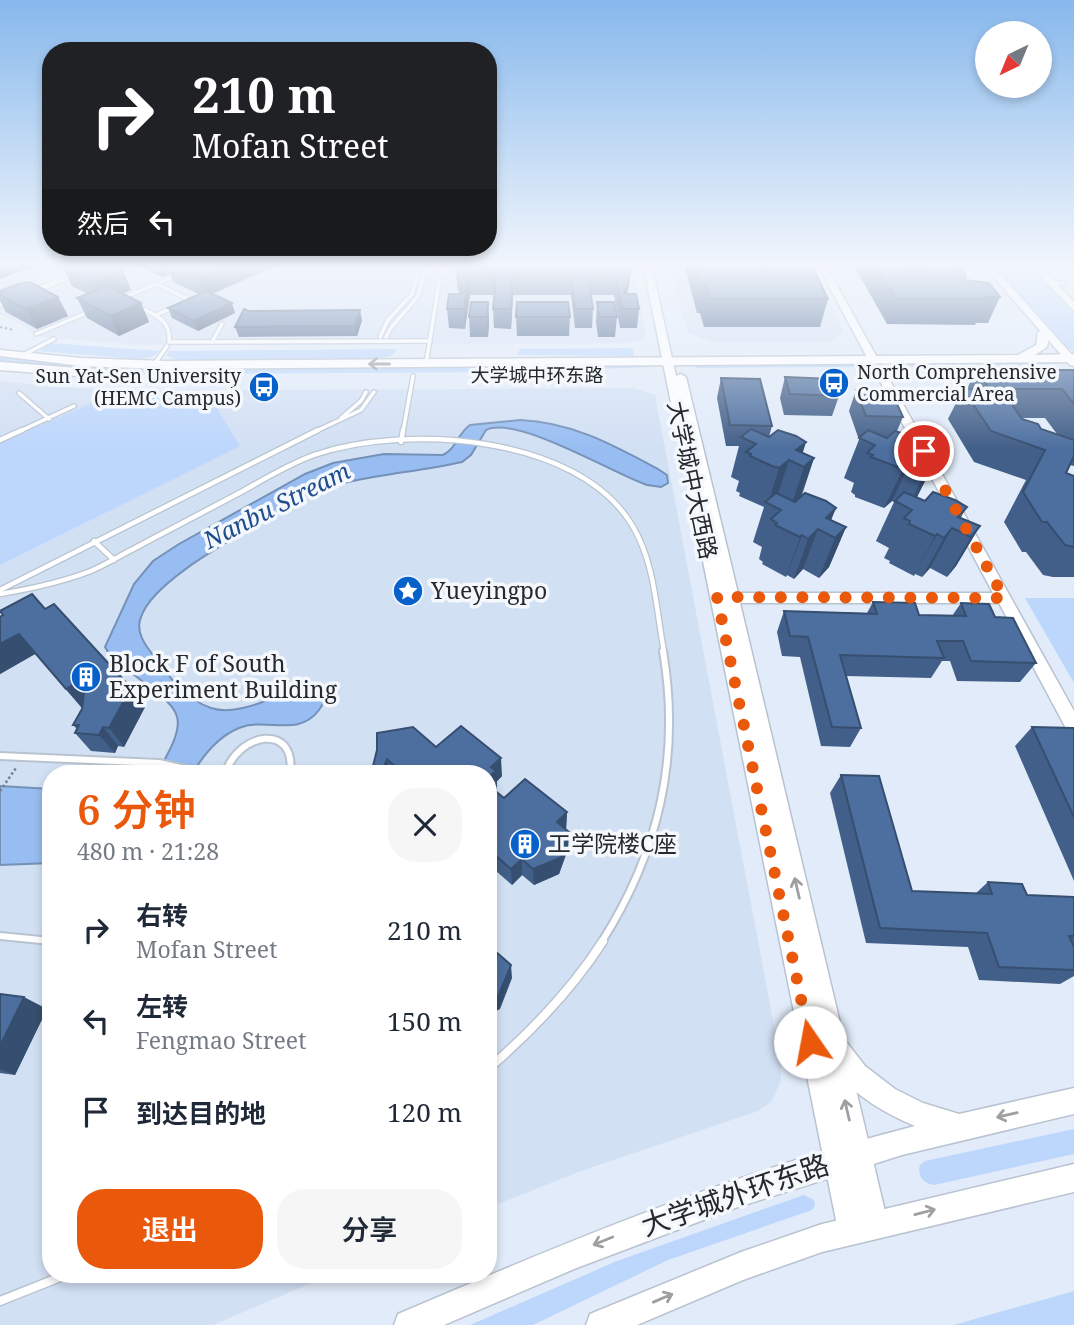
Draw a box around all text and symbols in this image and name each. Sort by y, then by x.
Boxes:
north arrow [975,21,1052,98]
map controls [975,21,1052,98]
text: 210 m [192,61,336,127]
icon: right [77,70,168,161]
text: Mofan Street [192,124,389,167]
icon: left [143,203,181,241]
text: 然后 [77,205,129,241]
one-way arrow [367,357,390,371]
place label: North Comprehensive Commercial Area [857,359,1057,407]
street label: 大学城中环东路 [470,362,604,388]
place label: Sun Yat-Sen University (HEMC Campus) [36,363,241,411]
bus stop icon: North Comprehensive Commercial Area [817,366,851,400]
bus stop icon: Sun Yat-Sen University (HEMC Campus) [247,370,281,404]
street label: 大学城中大西路 [661,398,725,562]
pin [894,421,954,481]
icon: arrive [905,432,943,470]
water label: Nanbu Stream [196,453,356,556]
place icon: Yueyingpo [391,574,425,608]
place label: Yueyingpo [430,574,547,606]
place label: Block F of South Experiment Building [109,647,338,705]
building icon: Block F of South Experiment Building [69,660,103,694]
text: 6 分钟 [77,780,196,837]
button: close [388,788,462,862]
building icon: 工学院楼C座 [508,827,542,861]
place label: 工学院楼C座 [548,827,677,859]
text: 480 m · 21:28 [77,835,219,867]
one-way arrow [789,877,803,900]
text: 右转 [136,897,188,933]
icon: right [77,911,115,949]
text: 210 m [387,912,462,948]
text: Mofan Street [136,933,277,965]
text: 左转 [136,988,188,1024]
icon: left [77,1002,115,1040]
text: 150 m [387,1003,462,1039]
position arrow [773,1005,847,1079]
text: Fengmao Street [136,1024,306,1056]
icon: arrive [77,1093,115,1131]
text: 120 m [387,1094,462,1130]
text: 到达目的地 [136,1095,266,1131]
one-way arrow [840,1099,853,1122]
one-way arrow [996,1108,1019,1122]
street label: 大学城外环东路 [636,1144,834,1244]
button: 退出 [77,1189,263,1269]
button: 分享 [277,1189,462,1269]
one-way arrow [914,1205,936,1218]
one-way arrow [593,1235,615,1248]
one-way arrow [652,1291,674,1304]

